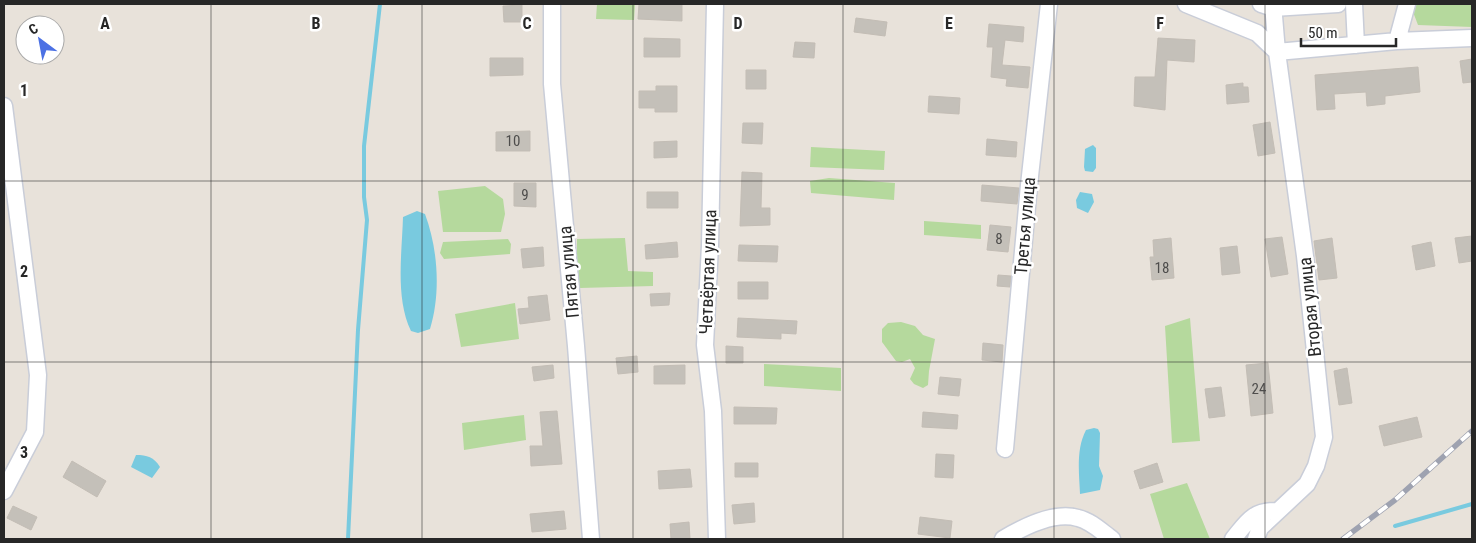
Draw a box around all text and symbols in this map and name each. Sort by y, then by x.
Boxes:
text: A [100,14,110,33]
text: B [312,14,321,33]
text: C [522,14,532,33]
text: D [733,14,743,33]
text: E [945,14,953,33]
text: F [1156,14,1164,33]
north arrow [15,15,65,65]
scale bar [1301,15,1396,47]
text: С [25,20,41,38]
text: 50 m [1308,24,1338,42]
text: 1 [20,81,28,100]
house number: 10 [506,132,520,150]
street label: Третья улица [1010,176,1039,276]
house number: 9 [521,186,529,204]
street label: Четвёртая улица [695,209,720,335]
street label: Пятая улица [554,225,583,319]
house number: 8 [995,230,1003,248]
street label: Вторая улица [1294,256,1325,358]
house number: 18 [1155,259,1169,277]
text: 2 [20,262,28,281]
house number: 24 [1252,380,1266,398]
text: 3 [20,443,28,462]

